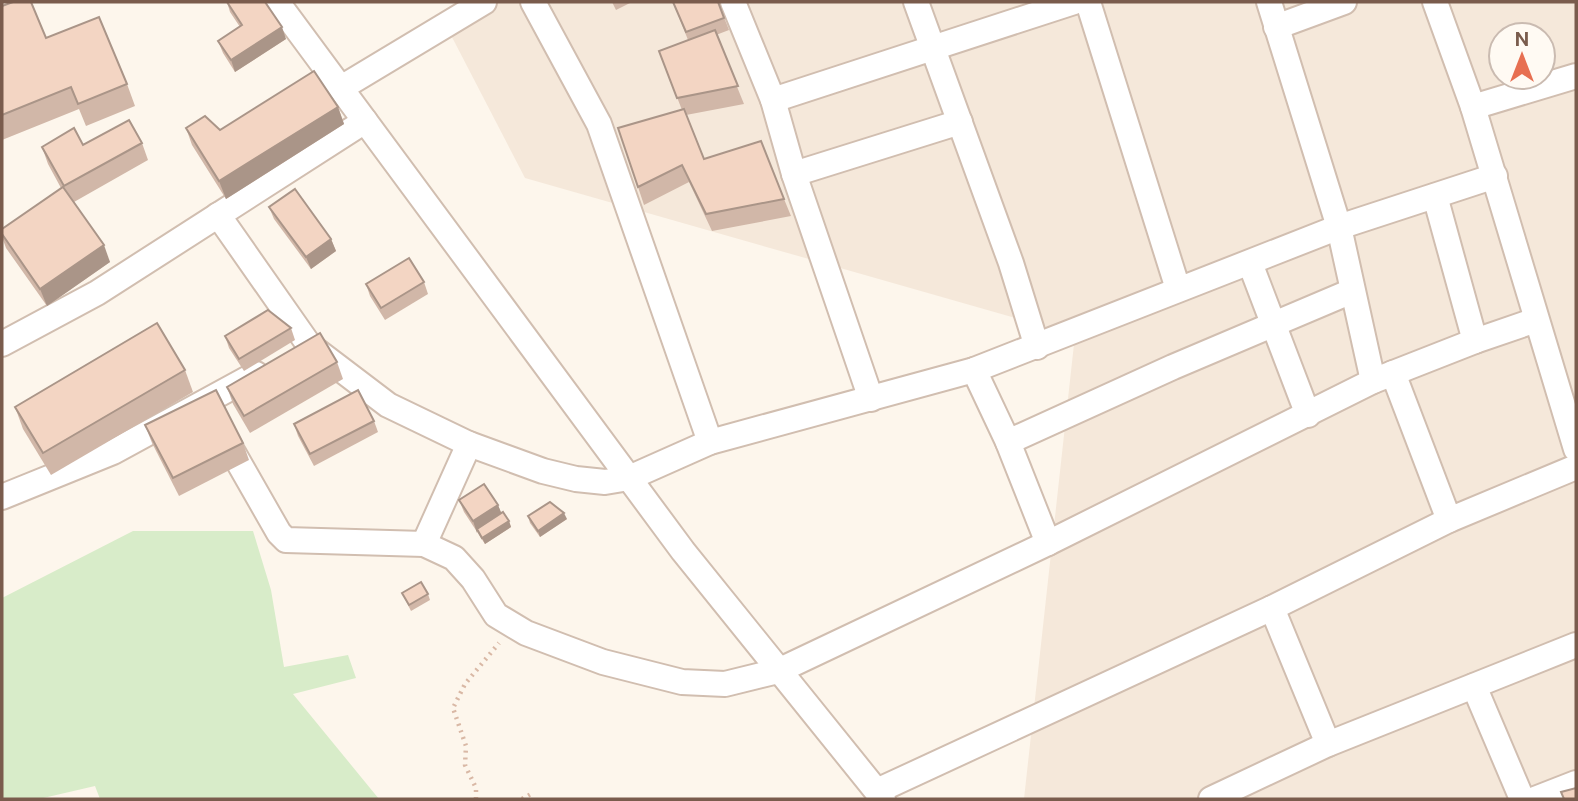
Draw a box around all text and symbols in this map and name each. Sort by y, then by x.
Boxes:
north arrow [1487,21,1557,91]
text: N [1515,28,1529,50]

